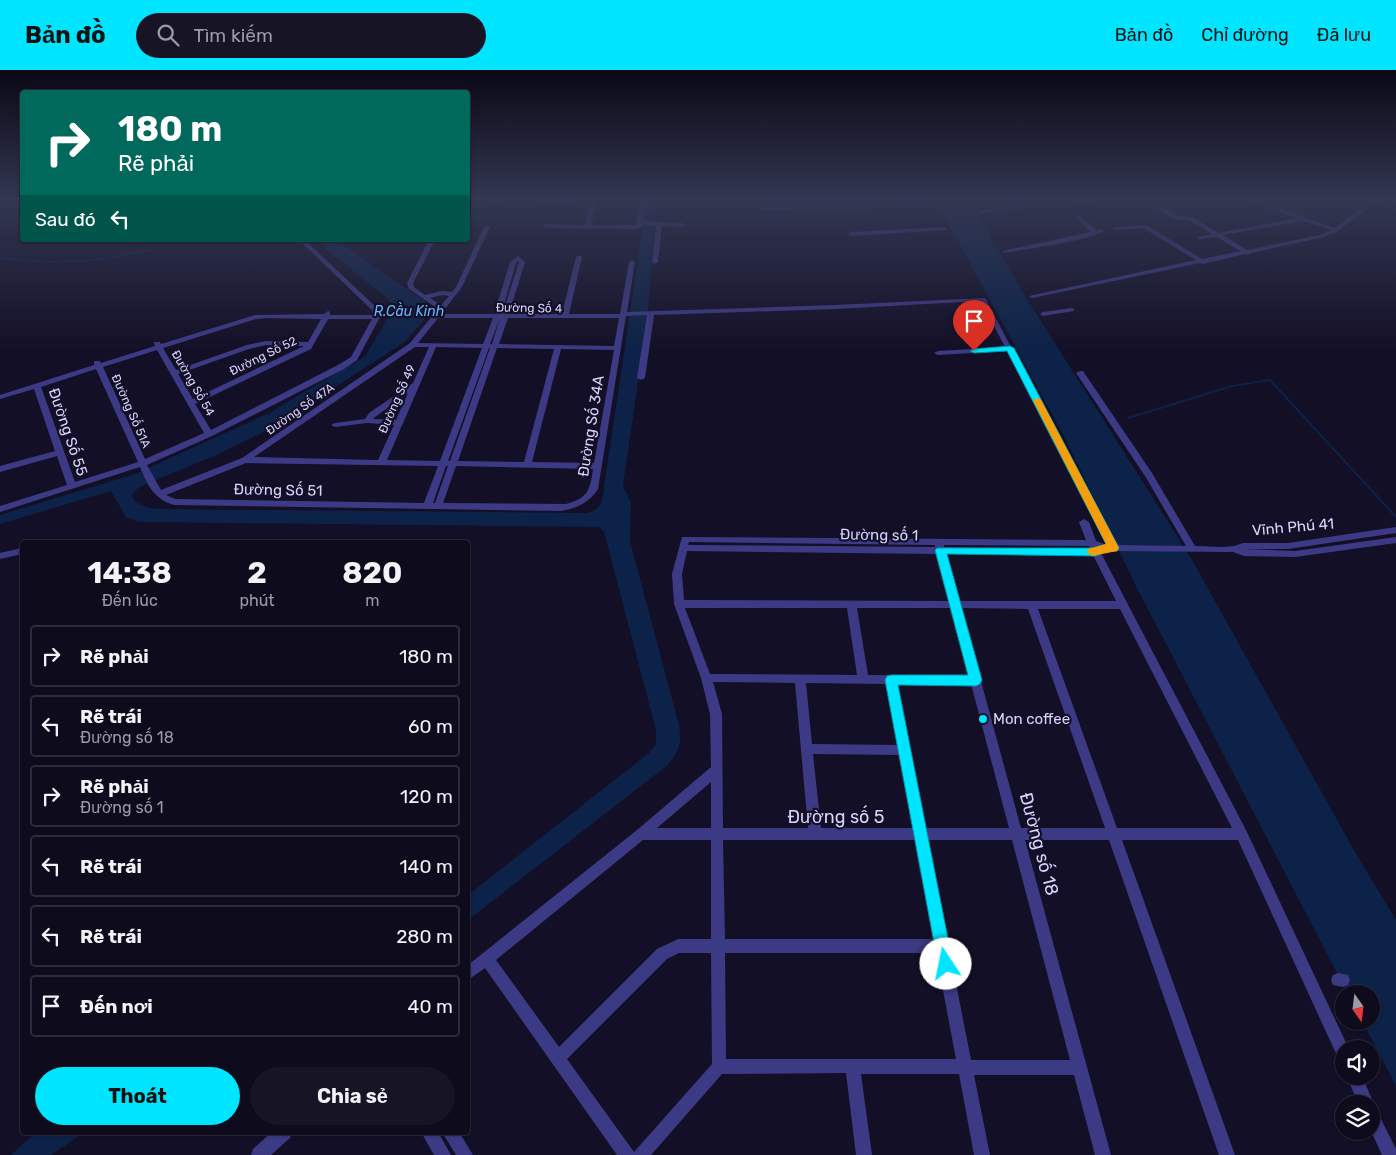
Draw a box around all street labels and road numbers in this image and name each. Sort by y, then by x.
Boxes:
street label: Đường Số 4 [496,300,563,316]
street label: Đường Số 52 [227,333,299,378]
street label: Đường Số 54 [169,347,218,419]
street label: Đường Số 49 [375,362,418,435]
street label: Đường Số 51A [109,372,154,450]
street label: Đường Số 34A [574,374,608,478]
street label: Đường Số 47A [263,380,337,438]
street label: Đường Số 55 [45,386,92,478]
street label: Đường Số 51 [233,480,323,500]
street label: Vĩnh Phú 41 [1251,514,1335,540]
street label: Đường số 1 [840,525,918,545]
street label: Đường số 18 [1015,790,1064,898]
street label: Đường số 5 [787,805,885,828]

